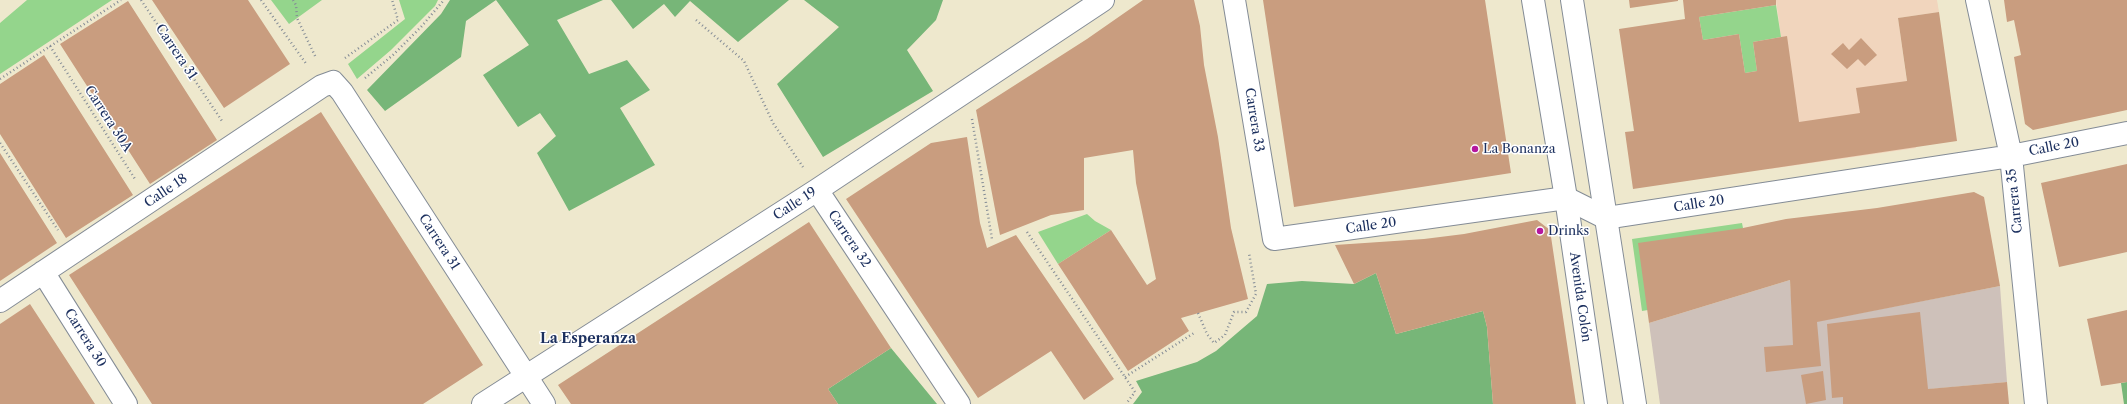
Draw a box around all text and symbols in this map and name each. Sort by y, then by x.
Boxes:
street label: Carrera 31 [152,21,200,83]
street label: Carrera 30A [81,83,135,155]
street label: Carrera 33 [1241,87,1267,153]
street label: Calle 20 [2027,134,2081,160]
place label: La Bonanza [1483,141,1556,157]
marker: La Bonanza [1470,144,1480,154]
street label: Carrera 35 [2004,168,2026,234]
street label: Calle 18 [142,171,190,211]
street label: Calle 19 [770,184,820,224]
street label: Calle 20 [1673,192,1725,216]
street label: Carrera 32 [824,208,874,270]
street label: Carrera 31 [415,211,463,273]
street label: Calle 20 [1345,215,1397,237]
place label: Drinks [1548,223,1589,239]
marker: Drinks [1535,226,1545,236]
street label: Avenida Colón [1566,251,1594,343]
street label: Carrera 30 [61,306,109,370]
district label: La Esperanza [540,331,636,347]

